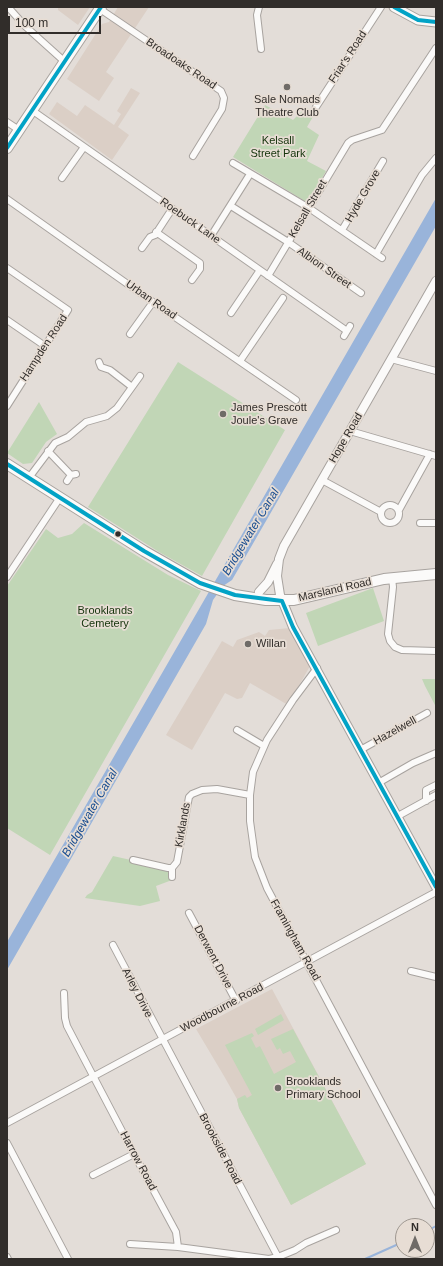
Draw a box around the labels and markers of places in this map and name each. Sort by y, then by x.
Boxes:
marker: Sale Nomads Theatre Club [282,82,292,92]
place label: Sale Nomads Theatre Club [254,93,320,119]
place label: James Prescott Joule's Grave [231,401,307,427]
marker: James Prescott Joule's Grave [218,409,228,419]
unlabelled marker [113,529,123,539]
place label: Willan [256,637,286,651]
marker: Willan [243,639,253,649]
place label: Brooklands Primary School [286,1075,361,1101]
marker: Brooklands Primary School [273,1083,283,1093]

